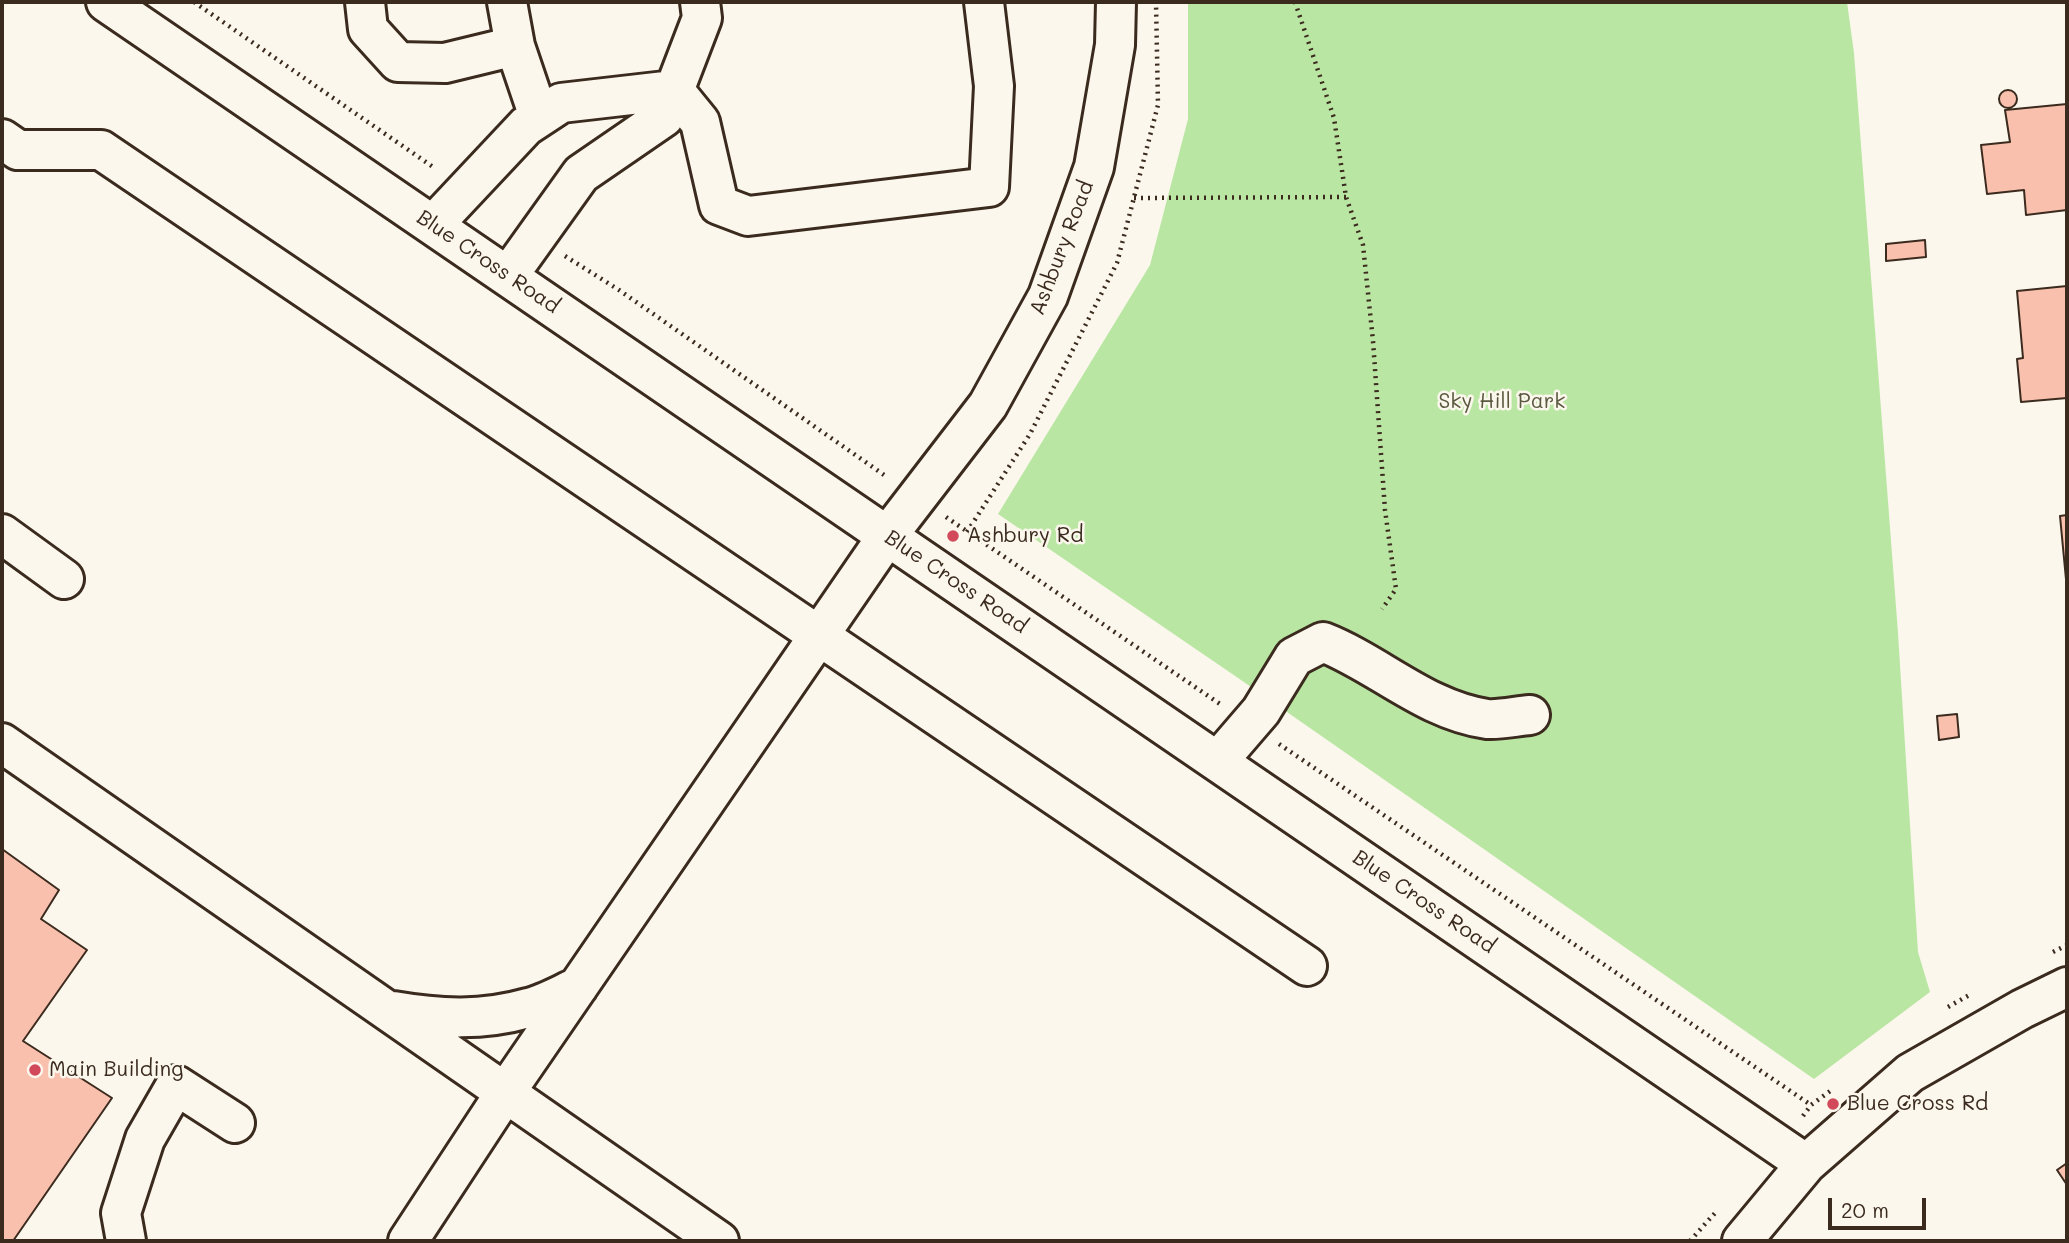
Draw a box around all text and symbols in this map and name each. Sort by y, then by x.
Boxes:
street label: Ashbury Road [1025,177,1099,319]
street label: Blue Cross Road [412,205,564,319]
park label: Sky Hill Park [1439,389,1565,415]
place label: Ashbury Rd [967,523,1083,549]
street label: Blue Cross Road [880,525,1032,639]
marker: Ashbury Rd [945,528,961,544]
street label: Blue Cross Road [1348,845,1500,959]
place label: Main Building [49,1057,183,1083]
marker: Main Building [27,1062,43,1078]
place label: Blue Cross Rd [1847,1091,1988,1117]
marker: Blue Cross Rd [1825,1096,1841,1112]
scale bar [1831,1184,1929,1228]
text: 20 m [1841,1196,1889,1223]

